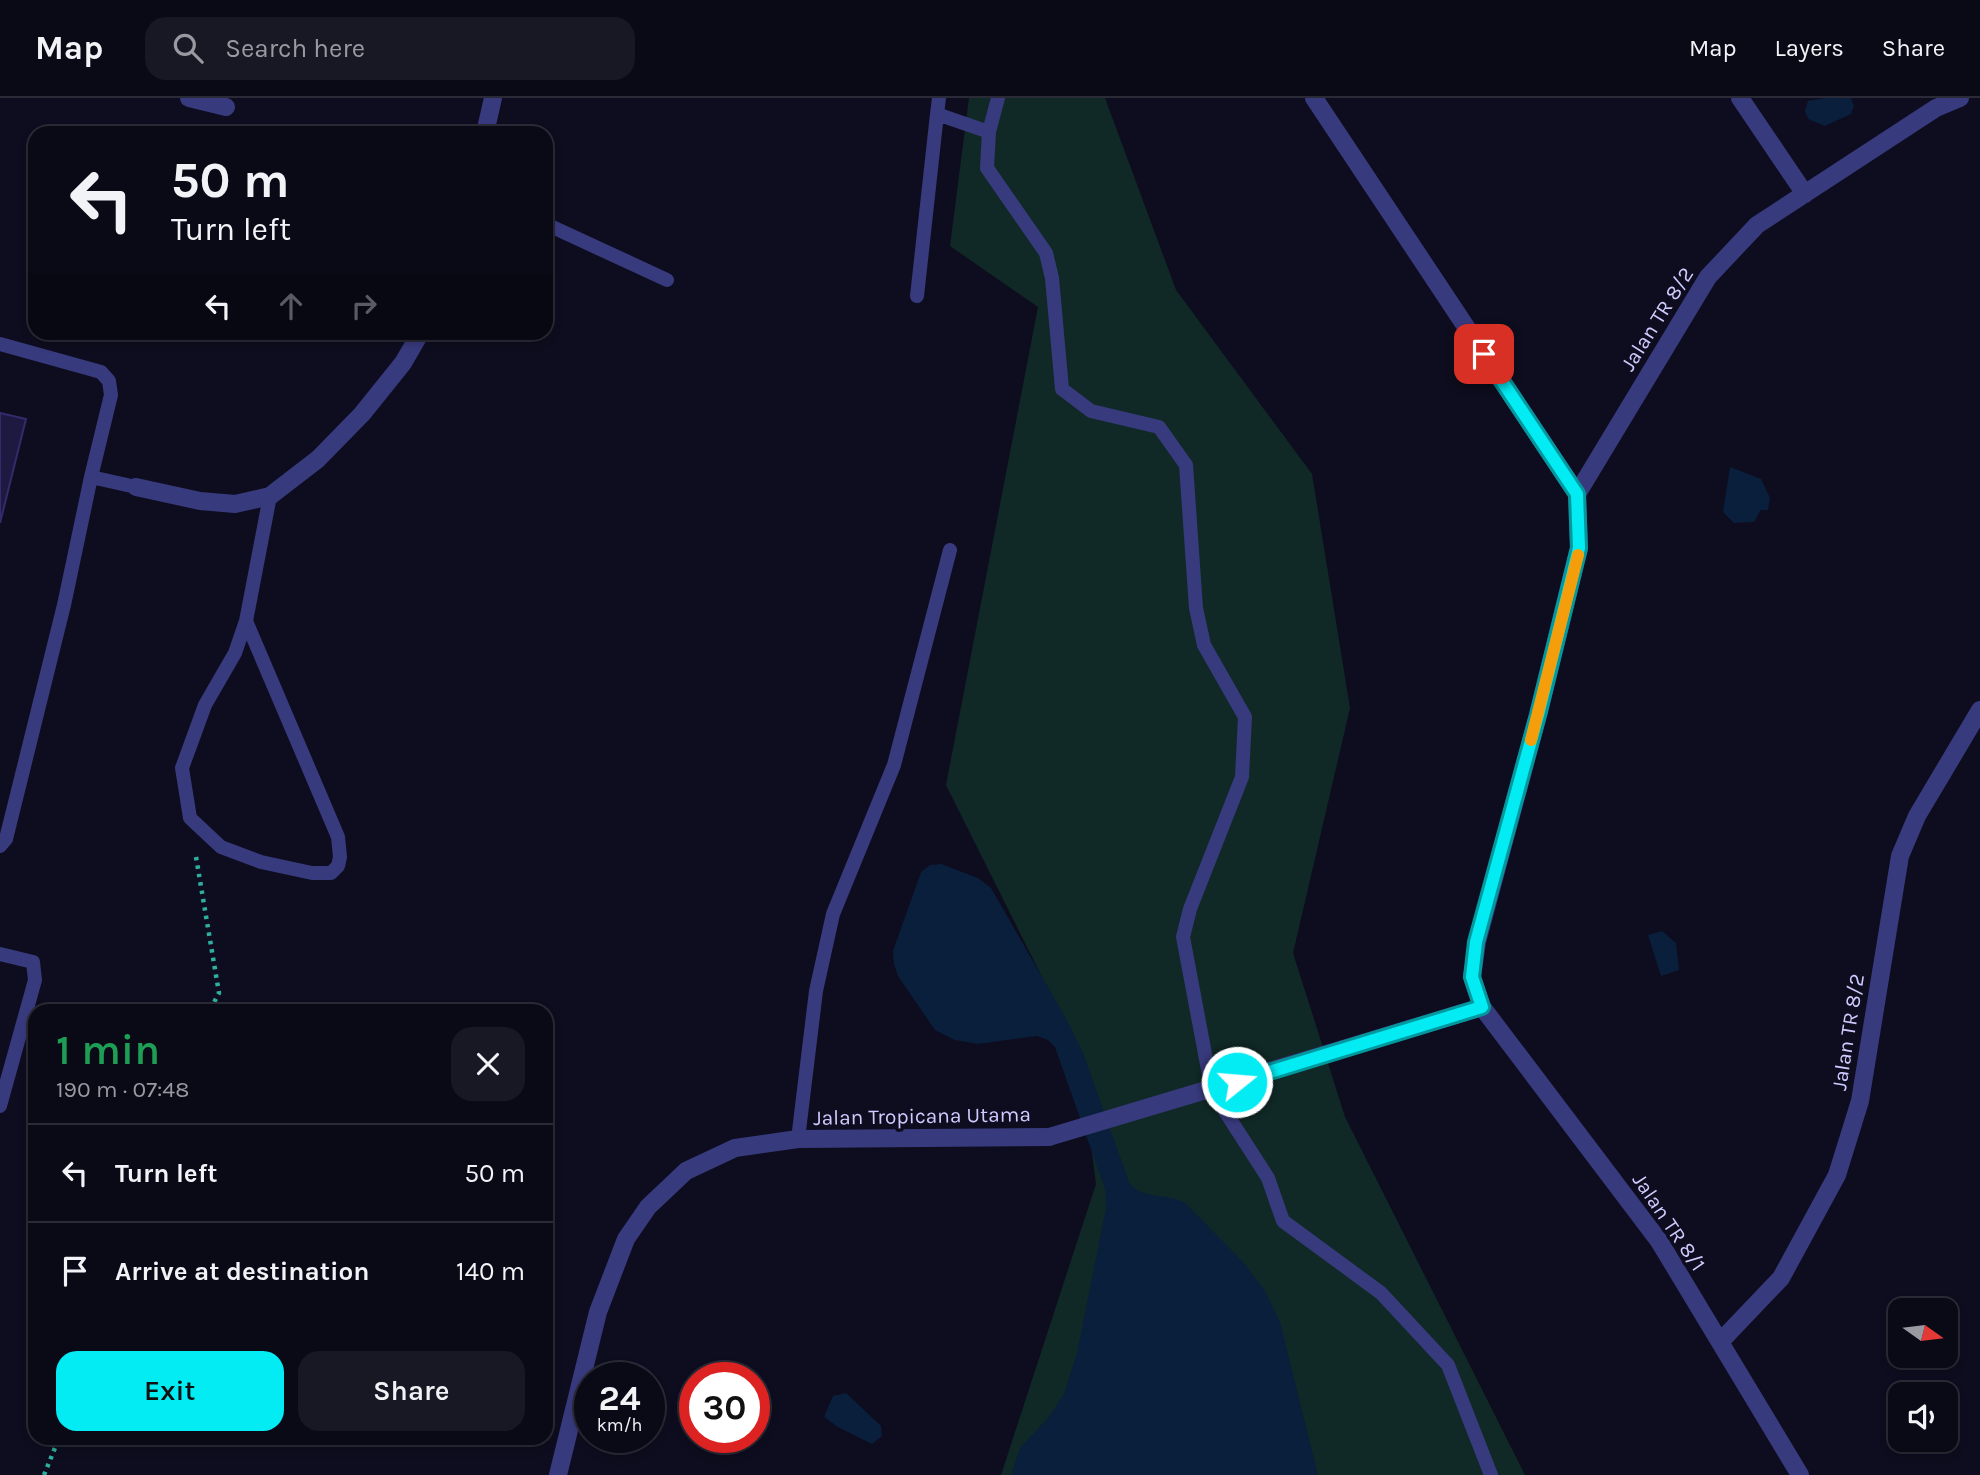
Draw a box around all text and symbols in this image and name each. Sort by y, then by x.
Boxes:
search box [145,17,635,80]
text: Map [35,29,103,67]
icon: search [169,29,207,67]
text: Search here [225,33,365,64]
text: Map [1689,34,1737,62]
text: Layers [1775,34,1844,62]
text: Share [1882,34,1945,62]
text: 50 m [171,152,289,209]
icon: left [56,154,147,245]
text: Turn left [171,211,291,248]
street label: Jalan TR 8/2 [1616,263,1698,375]
icon: left [199,287,237,325]
icon: ahead [272,287,310,325]
icon: right [345,287,383,325]
pin [1454,324,1514,384]
icon: arrive [1465,335,1503,373]
street label: Jalan TR 8/2 [1827,972,1869,1092]
text: 1 min [56,1025,160,1075]
button: close [451,1027,525,1101]
position arrow [1200,1045,1274,1119]
text: 190 m · 07:48 [56,1076,189,1103]
street label: Jalan Tropicana Utama [813,1102,1031,1130]
icon: left [56,1154,94,1192]
text: Turn left [115,1158,217,1189]
text: 50 m [464,1158,525,1189]
street label: Jalan TR 8/1 [1628,1169,1710,1275]
icon: arrive [56,1252,94,1290]
text: Arrive at destination [115,1256,369,1287]
text: 140 m [456,1256,525,1287]
north arrow [1888,1298,1958,1368]
map controls [1888,1298,1958,1452]
button: Exit [56,1351,284,1431]
button: Share [298,1351,525,1431]
speed limit sign: 30 [679,1362,770,1453]
text: 24 [599,1378,641,1419]
button: sound [1888,1382,1958,1452]
text: km/h [597,1414,642,1436]

